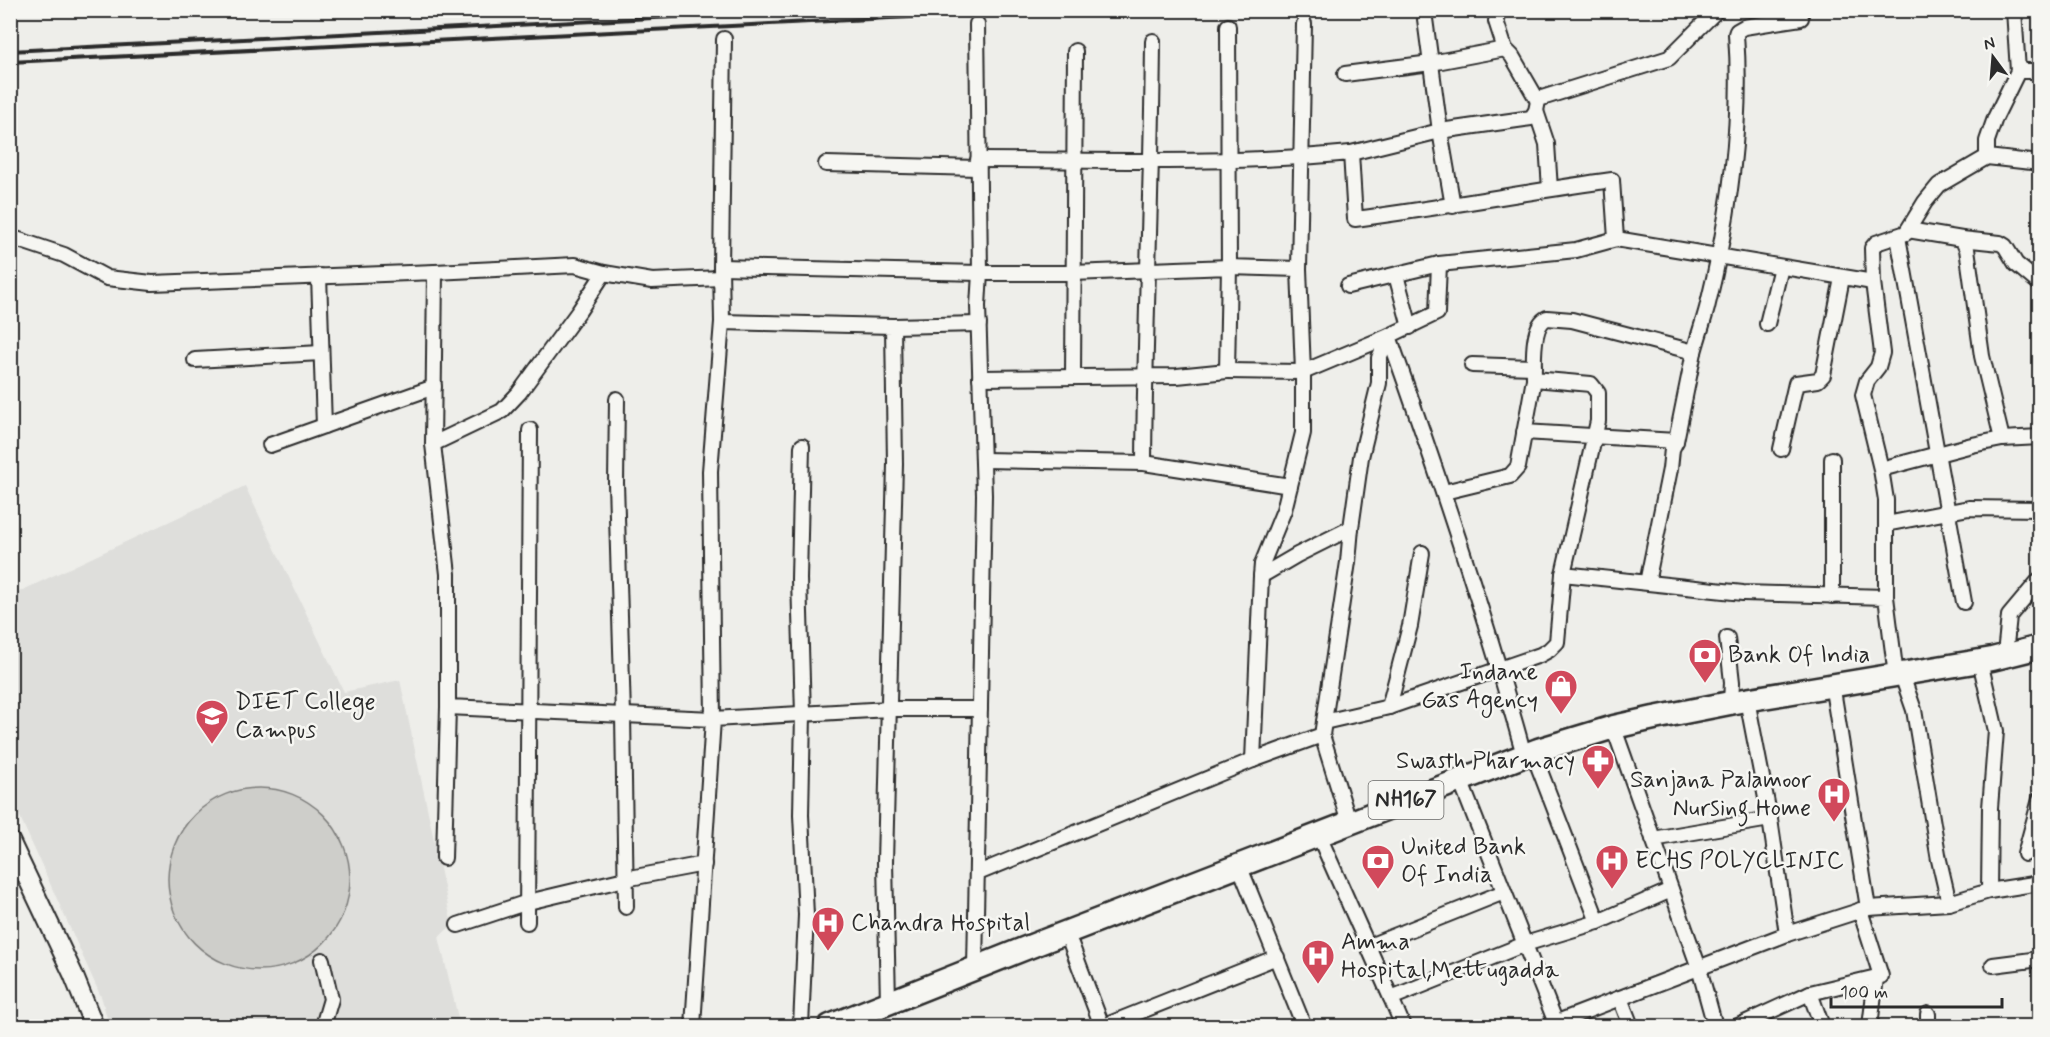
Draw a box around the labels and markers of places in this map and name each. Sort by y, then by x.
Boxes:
bank icon: Bank Of India [1687,637,1723,684]
place label: Bank Of India [1728,640,1870,671]
place label: Indane Gas Agency [1421,657,1538,718]
shop icon: Indane Gas Agency [1543,668,1579,715]
place label: DIET College Campus [235,687,376,746]
school or university icon: DIET College Campus [194,698,230,745]
pharmacy icon: Swasth Pharmacy [1580,743,1616,790]
place label: Swasth Pharmacy [1396,746,1575,777]
place label: Sanjana Palamoor Nursing Home [1630,765,1811,827]
hospital icon: Sanjana Palamoor Nursing Home [1816,776,1852,823]
place label: United Bank Of India [1401,832,1526,891]
bank icon: United Bank Of India [1360,843,1396,890]
hospital icon: ECHS POLYCLINIC [1594,843,1630,890]
place label: ECHS POLYCLINIC [1635,846,1844,877]
hospital icon: Chandra Hospital [810,905,846,952]
place label: Chandra Hospital [851,908,1030,939]
place label: Amma Hospital,Mettugadda [1341,927,1559,986]
hospital icon: Amma Hospital,Mettugadda [1300,938,1336,985]

